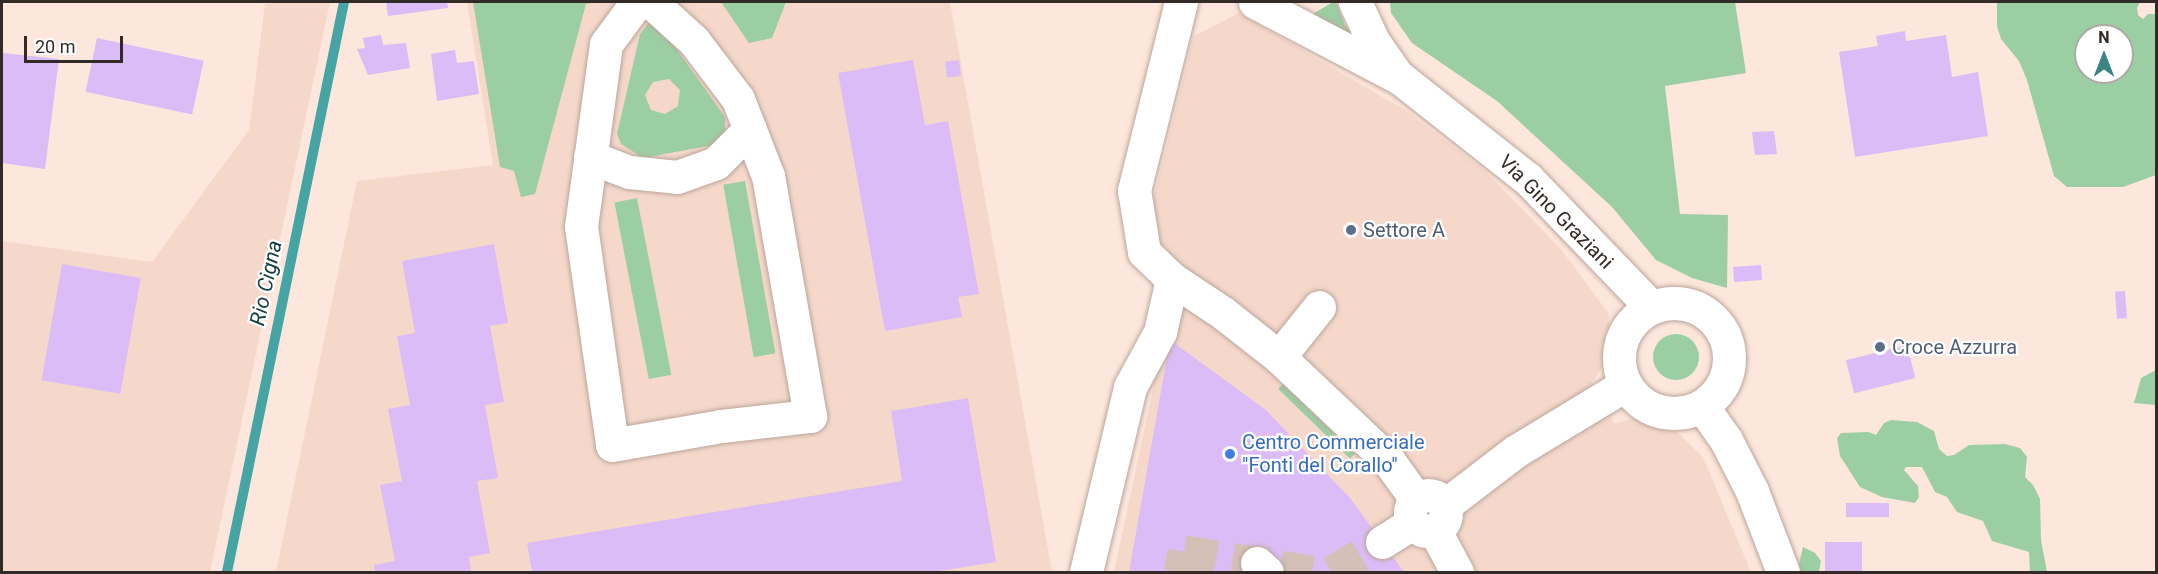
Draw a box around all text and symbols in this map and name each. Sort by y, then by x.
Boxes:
scale bar [27,24,126,62]
north arrow [2074,24,2134,84]
text: N [2098,28,2110,47]
text: 20 m [35,36,75,57]
street label: Via Gino Graziani [1494,150,1618,274]
place label: Settore A [1363,218,1445,242]
marker: Settore A [1344,223,1358,237]
water label: Rio Cigna [245,238,287,328]
place label: Croce Azzurra [1892,335,2017,359]
marker: Croce Azzurra [1873,340,1887,354]
place label: Centro Commerciale "Fonti del Corallo" [1242,430,1425,477]
marker: Centro Commerciale "Fonti del Corallo" [1223,447,1237,461]

